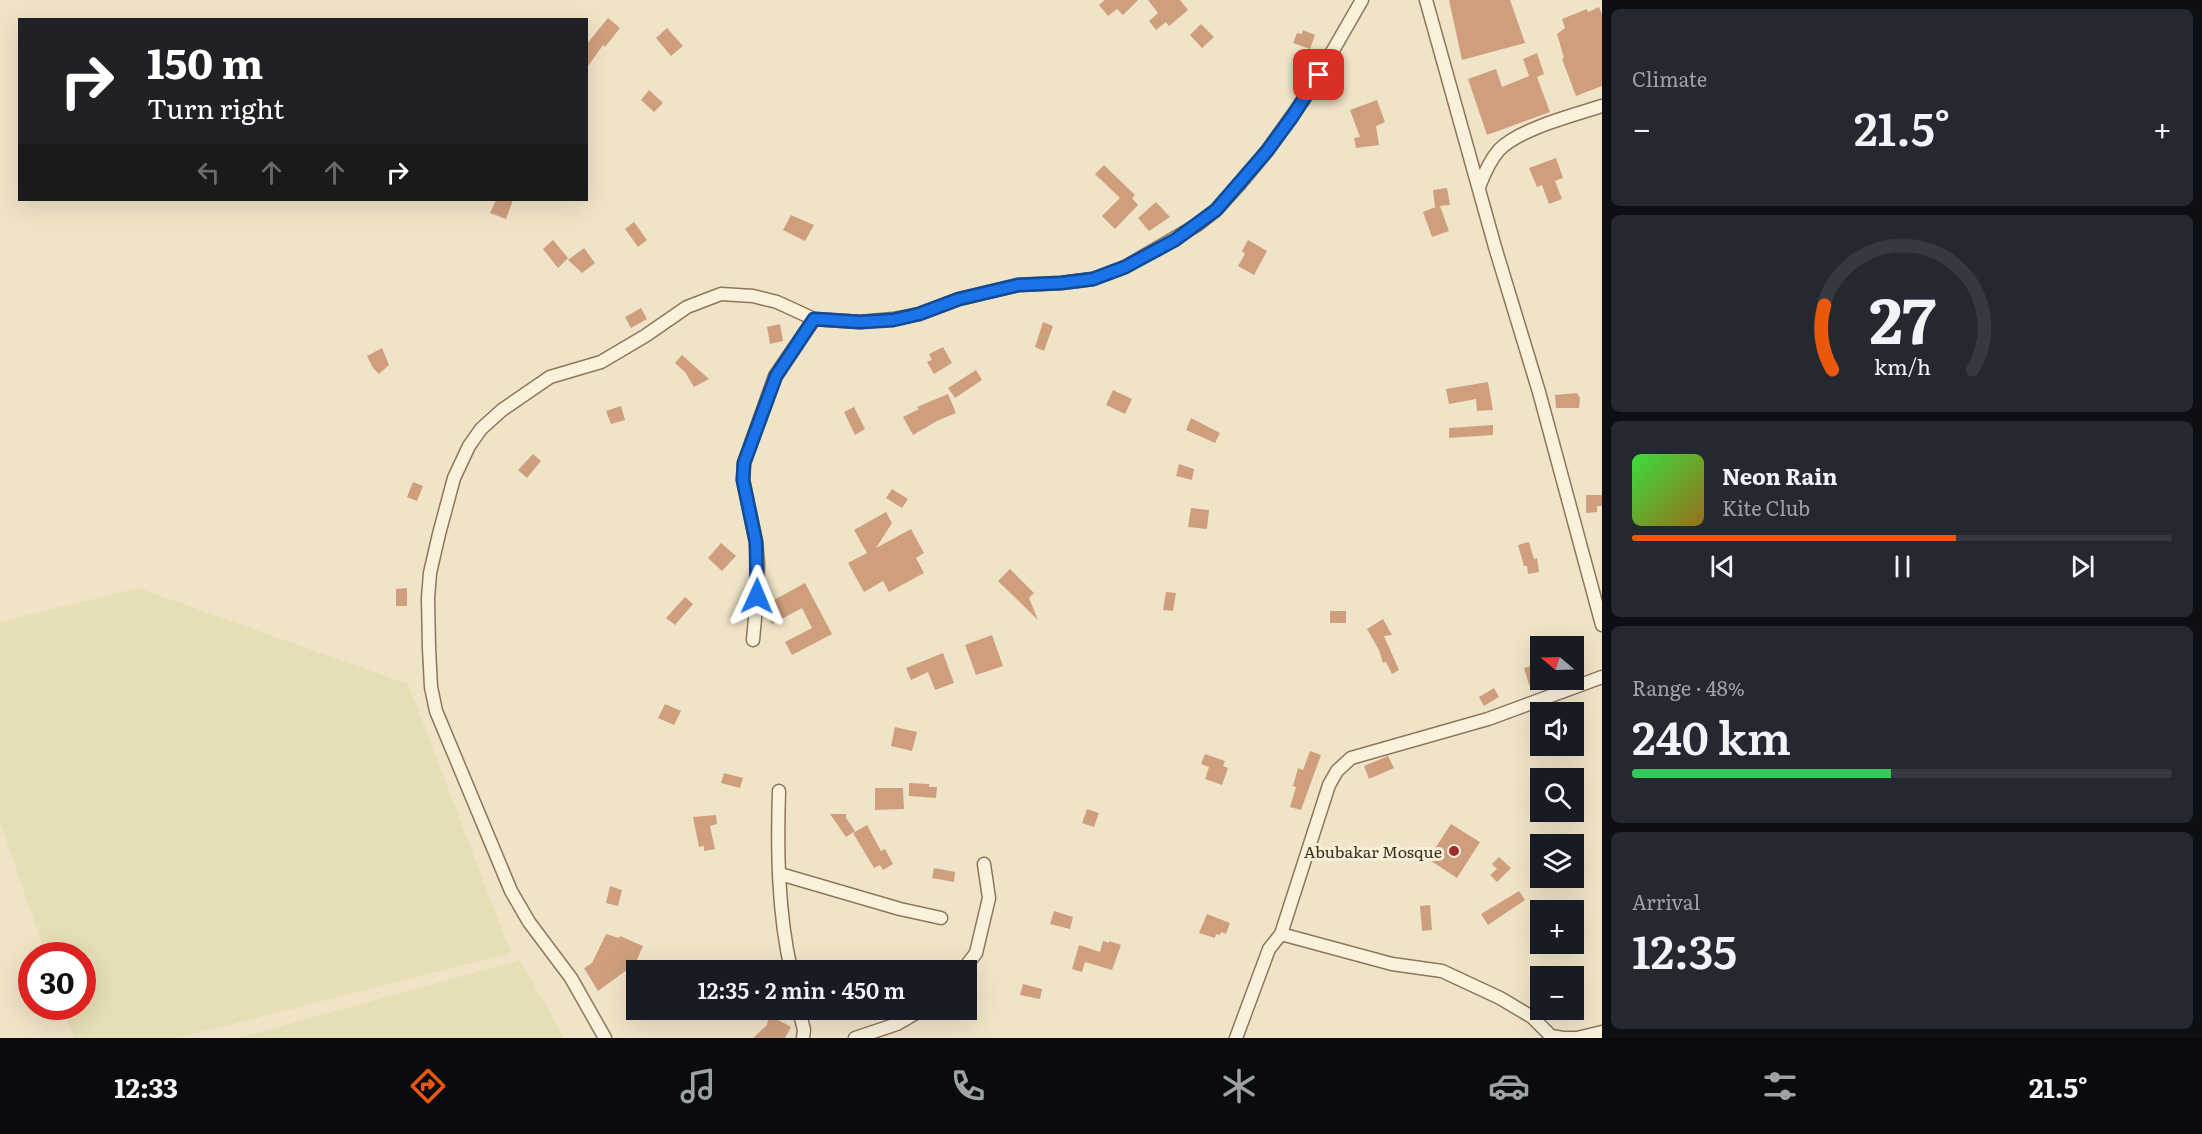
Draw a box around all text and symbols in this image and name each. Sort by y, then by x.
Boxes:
text: 150 m [147,30,263,92]
icon: right [48,42,126,120]
pin [1293,49,1344,100]
icon: arrive [1302,58,1335,91]
text: Climate [1632,63,1707,93]
text: Turn right [147,87,284,127]
text: 21.5° [1854,93,1950,160]
text: − [1632,102,1651,151]
text: + [2153,102,2172,151]
icon: left [192,156,225,189]
icon: ahead [255,156,288,189]
icon: ahead [318,156,351,189]
icon: right [381,156,414,189]
text: 27 [1869,271,1935,363]
text: km/h [1873,351,1931,383]
text: Neon Rain [1722,459,1838,492]
text: Kite Club [1722,492,1810,522]
icon: previous [1706,550,1739,583]
icon: pause [1886,550,1919,583]
icon: next [2066,550,2099,583]
position arrow [725,564,789,628]
north arrow [1530,636,1584,690]
map controls [1530,636,1584,1020]
text: Range · 48% [1632,672,1745,702]
button: sound [1530,702,1584,756]
text: 240 km [1632,702,1791,769]
button: search [1530,768,1584,822]
button: layers [1530,834,1584,888]
place label: Abubakar Mosque [1304,839,1442,863]
marker: Abubakar Mosque [1447,844,1461,858]
text: Arrival [1632,886,1700,916]
button: + [1530,900,1584,954]
text: 12:35 [1632,916,1737,983]
speed limit sign: 30 [18,942,96,1020]
button: − [1530,966,1584,1020]
text: 12:35 · 2 min · 450 m [698,973,905,1006]
icon: directions [407,1065,449,1107]
icon: music [677,1065,719,1107]
icon: phone [947,1065,989,1107]
icon: climate [1218,1065,1260,1107]
icon: car [1488,1065,1530,1107]
icon: filters [1759,1065,1801,1107]
text: 12:33 [114,1066,178,1106]
text: 21.5° [2029,1066,2088,1106]

